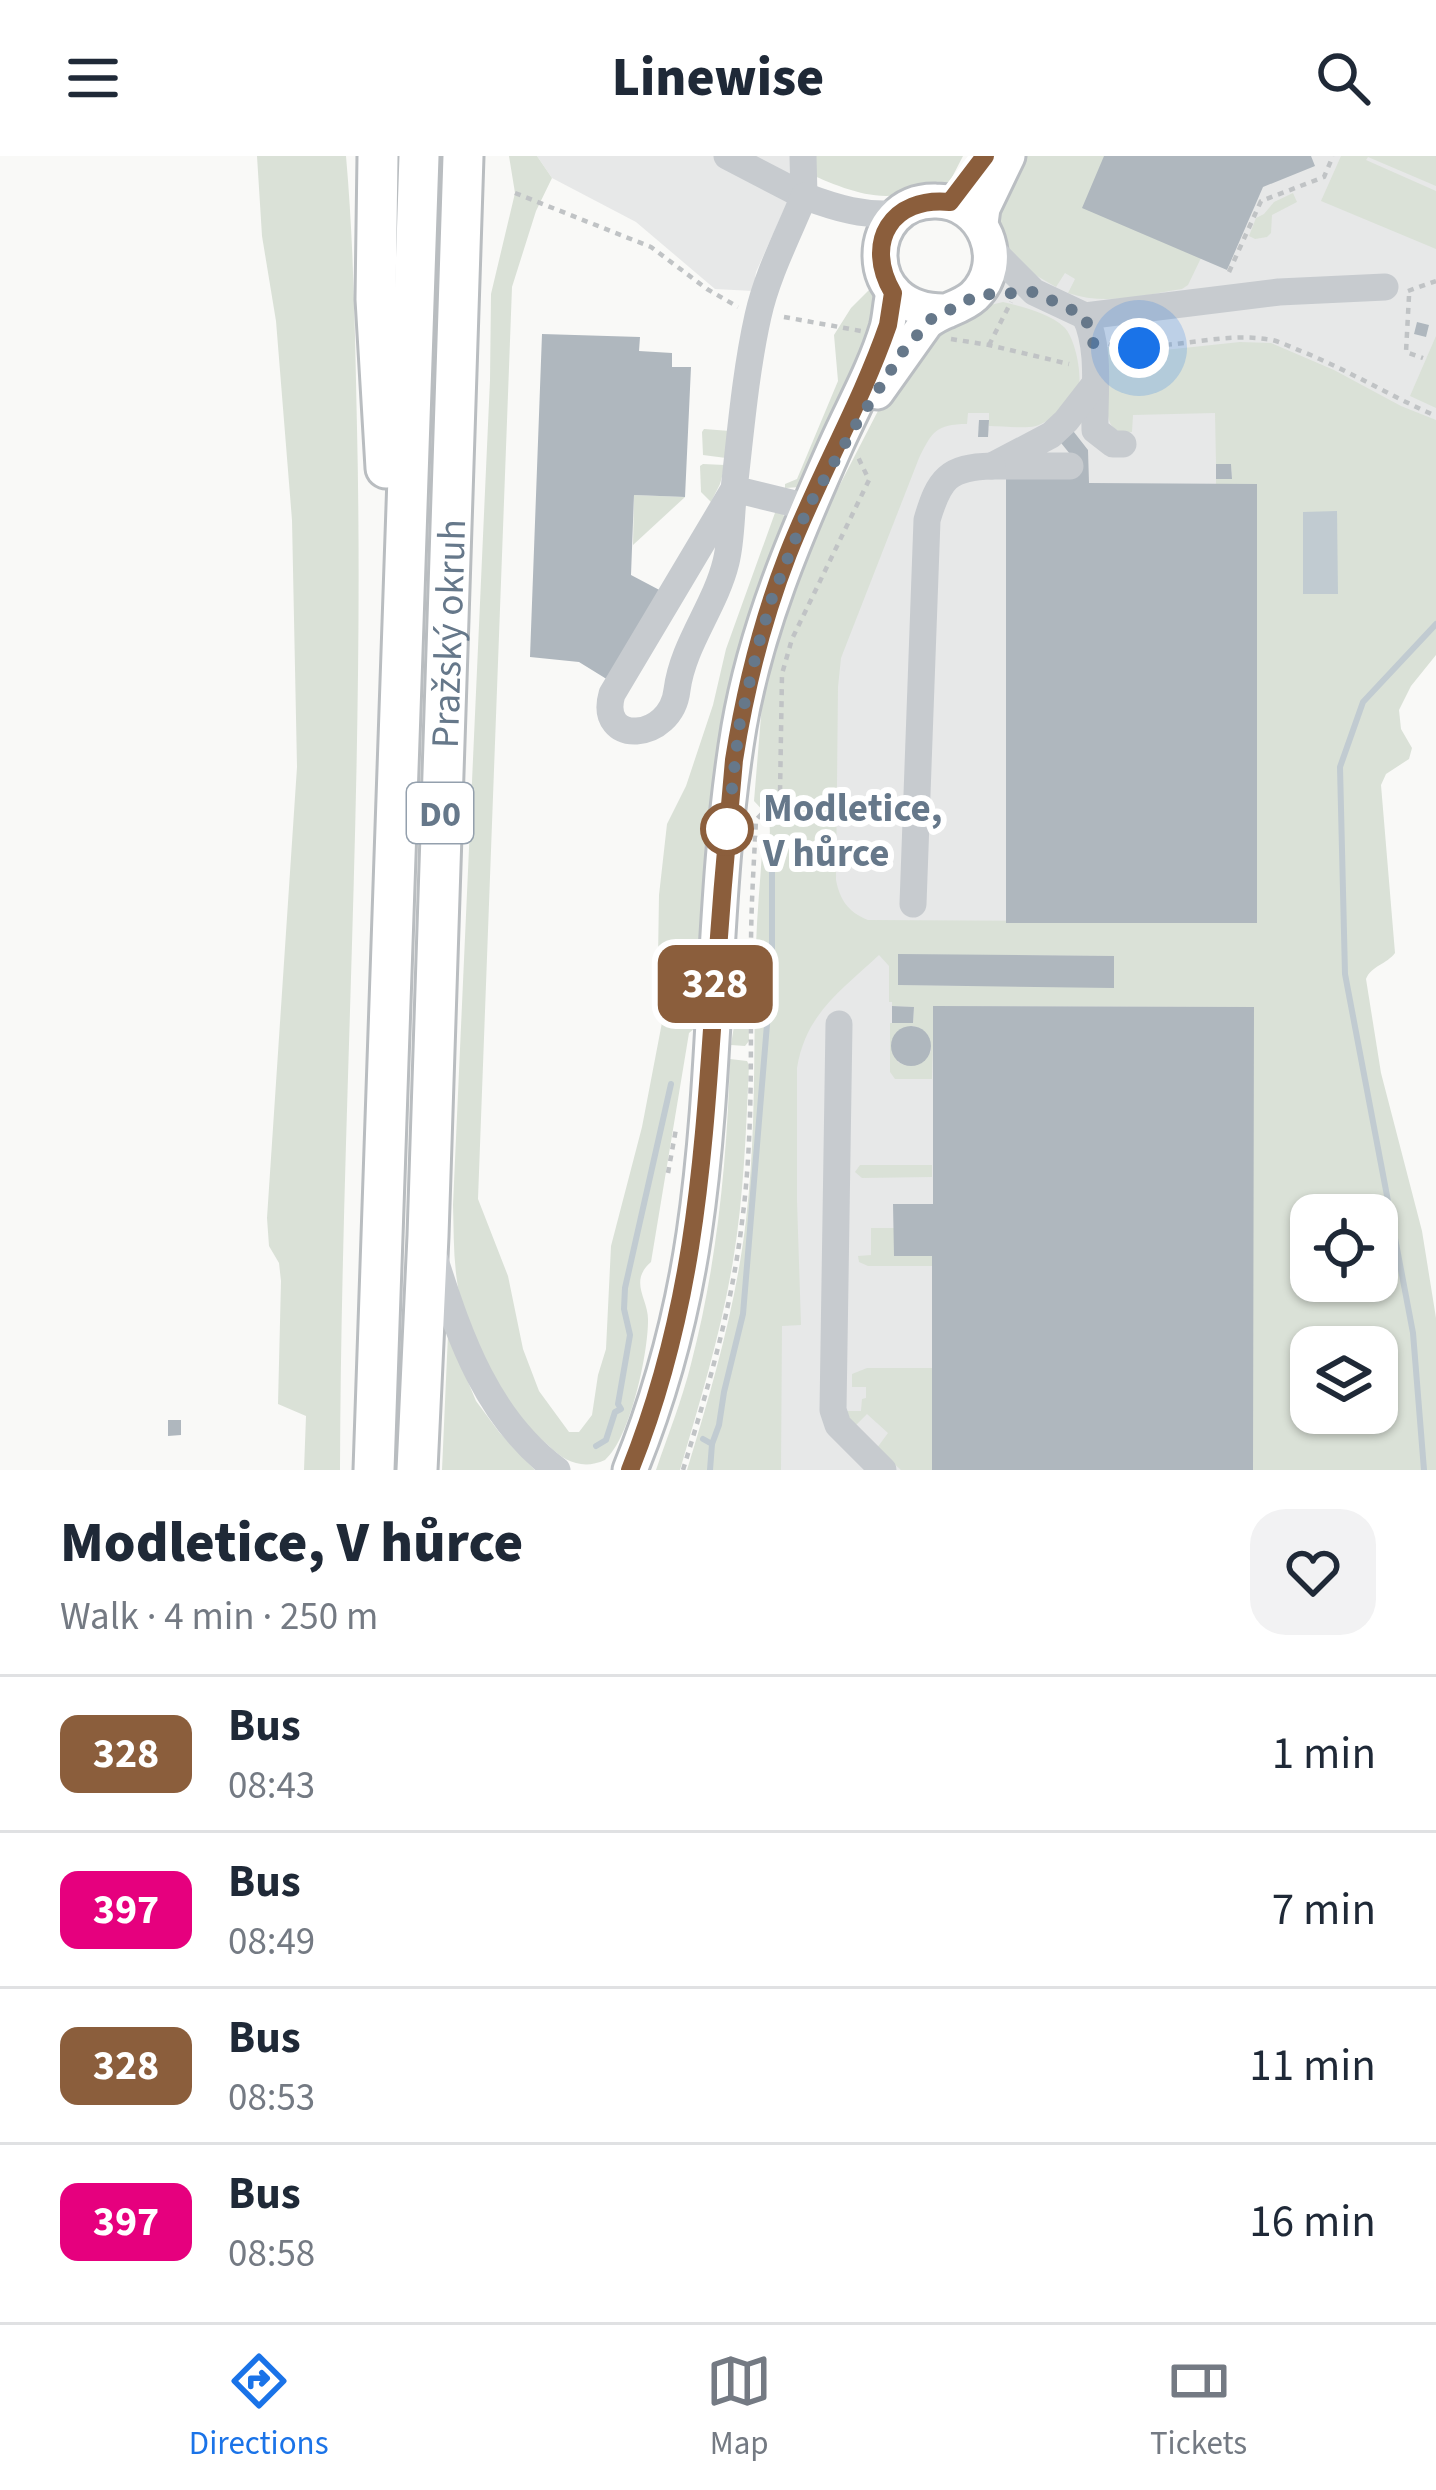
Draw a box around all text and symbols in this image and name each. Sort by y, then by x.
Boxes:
text: Linewise [612,40,824,117]
icon: menu [60,45,126,111]
icon: search [1310,45,1376,111]
your location [1109,318,1169,378]
street label: Pražský okruh [418,518,481,749]
place label: Modletice, V hůrce [762,781,942,882]
road number: D0 [407,783,473,843]
marker: Modletice, V hůrce [702,804,752,854]
line badge: 328 [646,945,784,1023]
text: 328 [682,954,748,1014]
map controls [1290,1194,1398,1434]
button: locate [1290,1194,1398,1302]
button: layers [1290,1326,1398,1434]
text: Modletice, V hůrce [60,1503,523,1584]
button: heart [1250,1509,1376,1635]
text: Walk · 4 min · 250 m [60,1589,378,1645]
text: Bus [228,1694,301,1758]
text: 1 min [1272,1722,1376,1786]
text: 328 [93,1724,159,1784]
text: 08:43 [228,1758,315,1814]
text: Bus [228,1850,301,1914]
text: 7 min [1272,1878,1376,1942]
text: 397 [93,1880,159,1940]
text: 08:49 [228,1914,315,1970]
text: Bus [228,2006,301,2070]
text: 11 min [1249,2034,1376,2098]
text: 328 [93,2036,159,2096]
text: 08:53 [228,2070,315,2126]
text: Bus [228,2162,301,2226]
text: 16 min [1249,2190,1376,2254]
text: 397 [93,2192,159,2252]
text: 08:58 [228,2226,315,2282]
tab: Directions [189,2348,329,2467]
tab: Map [706,2348,772,2467]
tab: Tickets [1150,2348,1247,2467]

